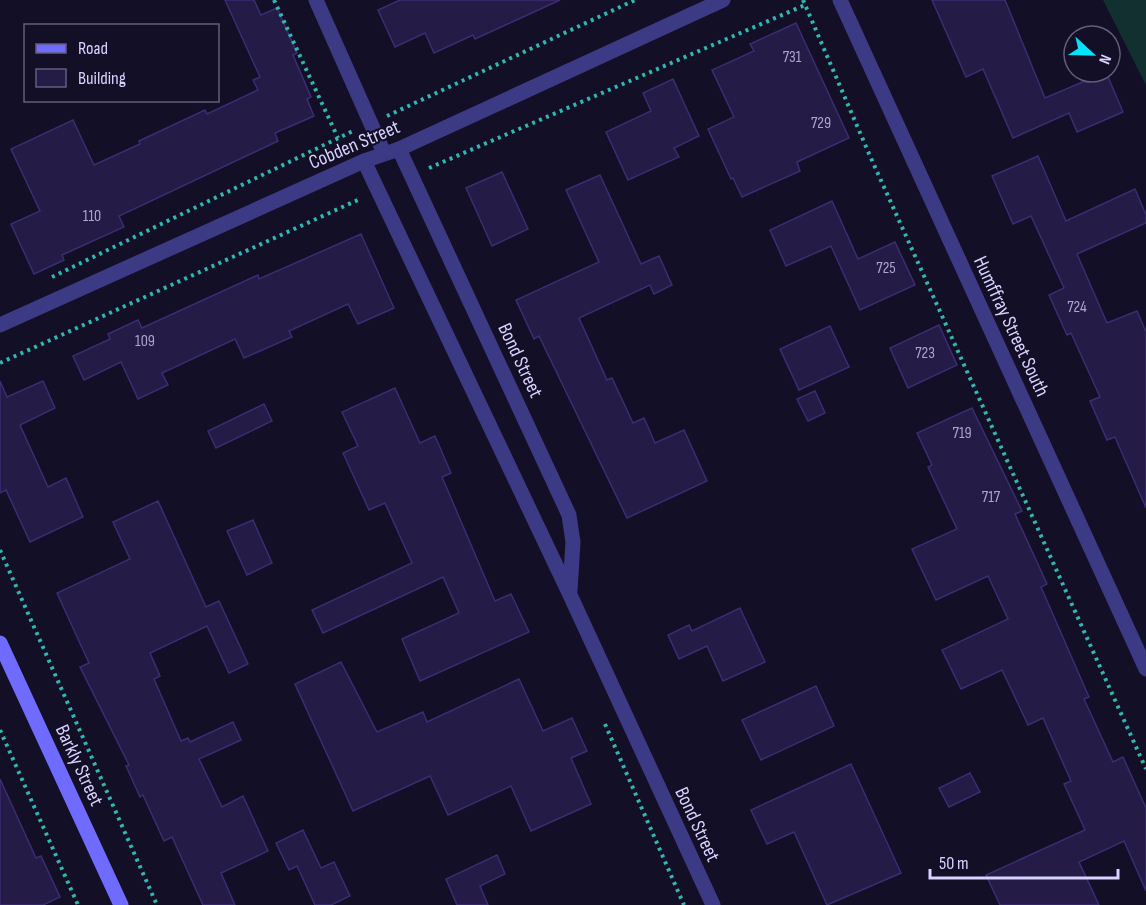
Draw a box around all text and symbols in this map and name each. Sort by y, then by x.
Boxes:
legend [24,24,219,102]
north arrow [1062,24,1122,84]
text: Road [78,38,108,59]
house number: 731 [783,48,802,67]
text: N [1094,52,1115,67]
text: Building [78,68,126,89]
house number: 729 [811,114,831,133]
street label: Cobden Street [305,115,403,175]
house number: 110 [83,207,101,226]
street label: Humffray Street South [968,252,1054,400]
house number: 725 [876,259,896,278]
house number: 724 [1067,298,1087,317]
street label: Bond Street [492,319,548,402]
house number: 109 [135,332,155,351]
house number: 723 [915,344,935,363]
house number: 719 [952,424,972,443]
house number: 717 [982,488,1001,507]
street label: Barkly Street [50,721,108,810]
street label: Bond Street [669,783,725,866]
scale bar [930,842,1118,880]
text: 50 m [939,853,969,874]

